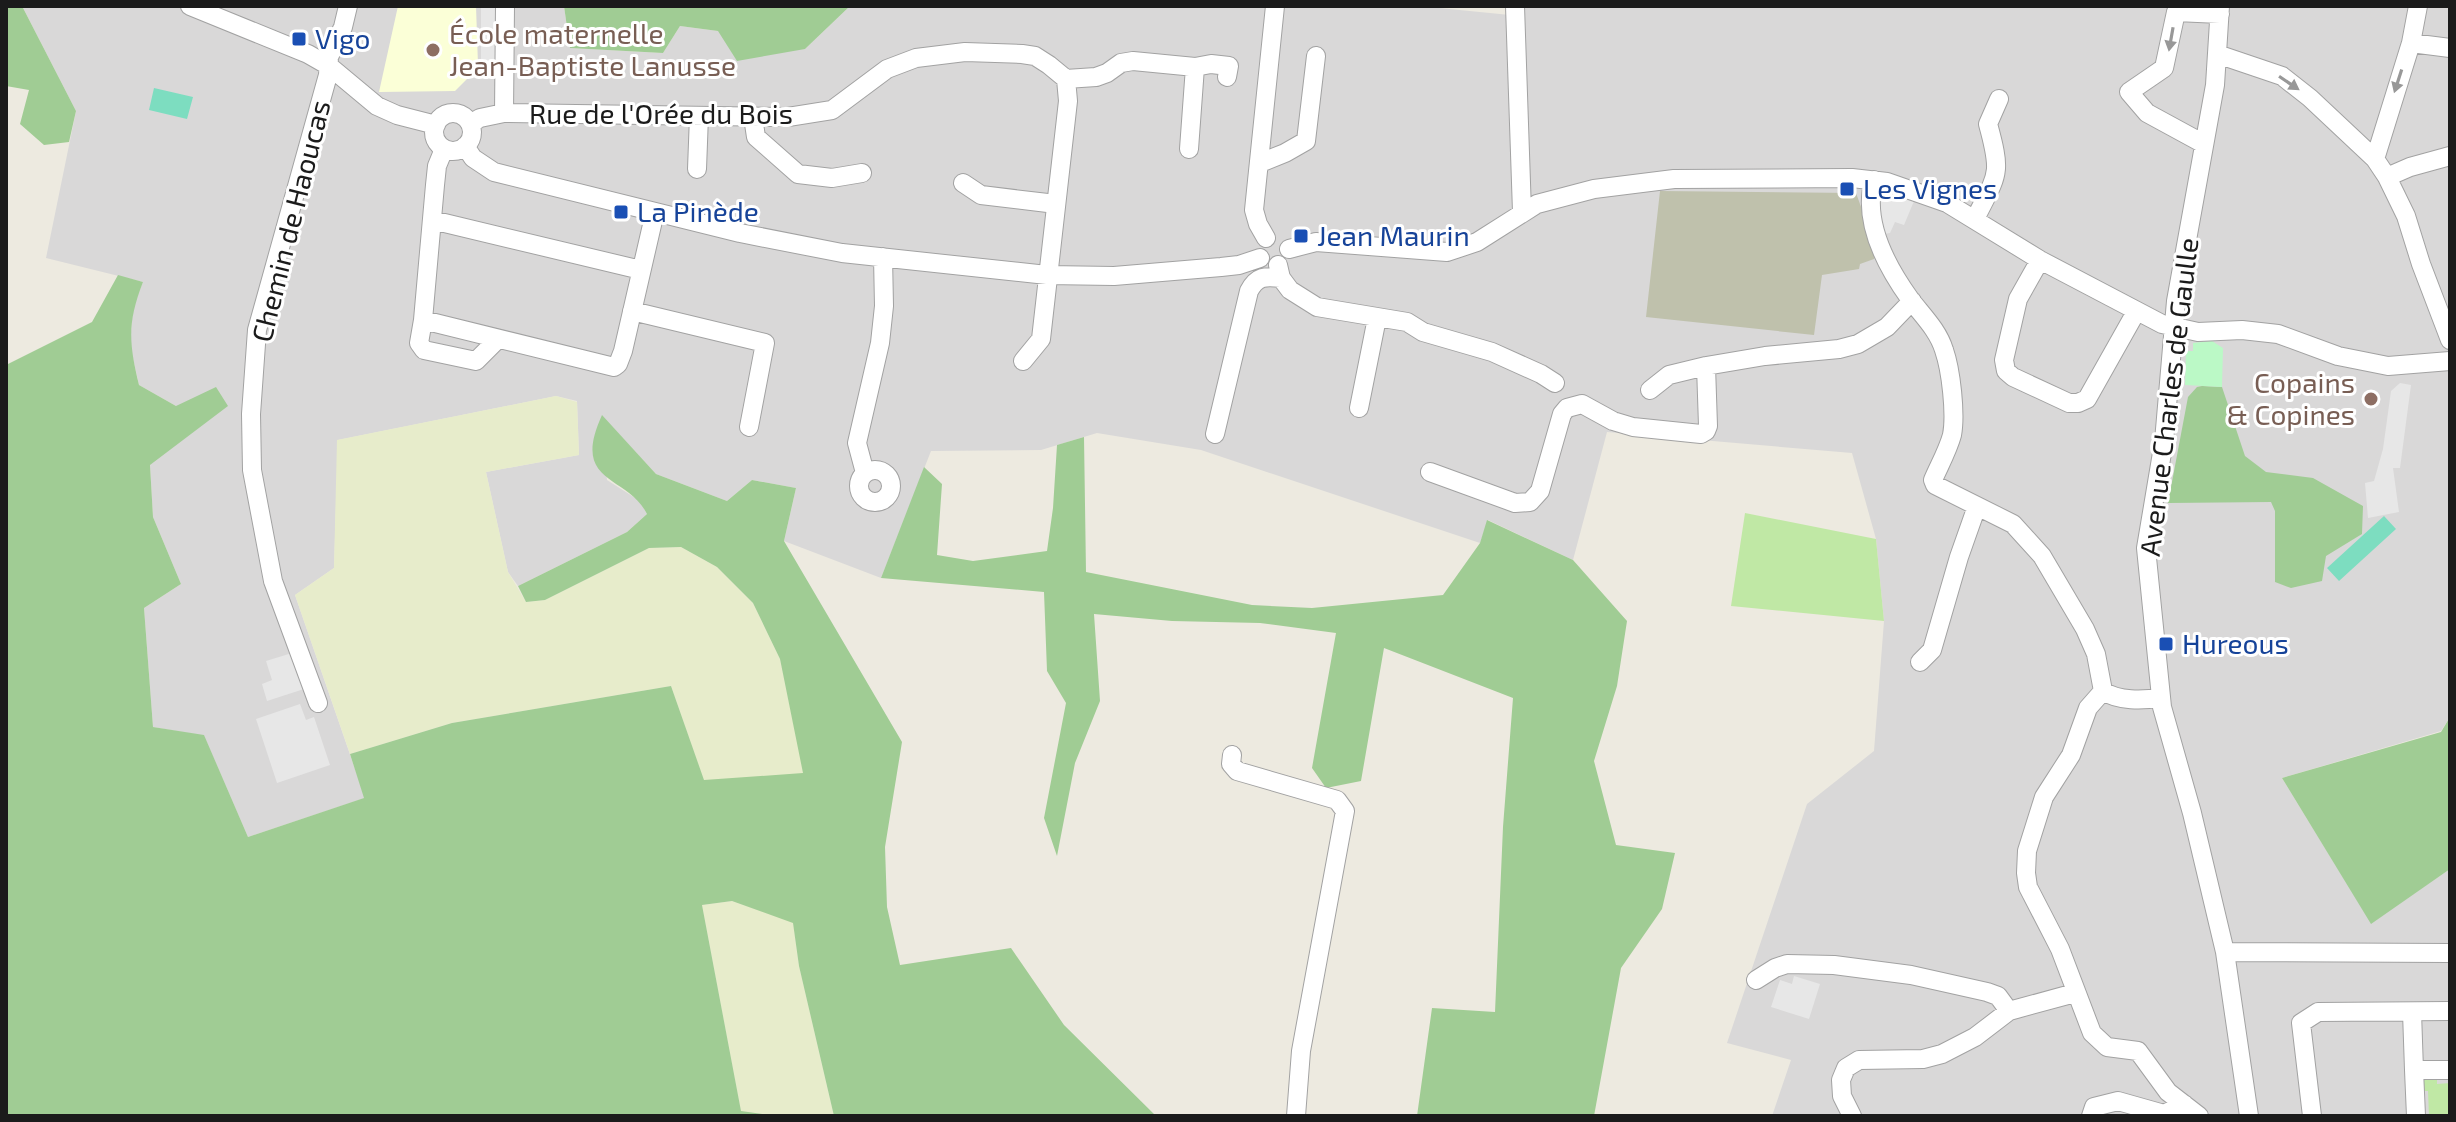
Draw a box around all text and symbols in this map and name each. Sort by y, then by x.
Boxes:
place label: École maternelle Jean-Baptiste Lanusse [449,16,736,82]
place label: Vigo [315,21,370,55]
one-way arrow [2164,27,2177,52]
marker: Vigo [290,30,308,48]
marker: École maternelle Jean-Baptiste Lanusse [424,41,442,59]
one-way arrow [2392,70,2404,94]
one-way arrow [2279,75,2300,90]
street label: Chemin de Haoucas [244,96,337,345]
street label: Rue de l'Orée du Bois [529,96,793,130]
place label: Les Vignes [1863,171,1997,205]
marker: Les Vignes [1838,180,1856,198]
place label: La Pinède [637,194,759,228]
marker: La Pinède [612,203,630,221]
place label: Jean Maurin [1317,218,1470,252]
marker: Jean Maurin [1292,227,1310,245]
street label: Avenue Charles de Gaulle [2132,236,2204,558]
place label: Copains & Copines [2227,365,2355,431]
marker: Copains & Copines [2362,390,2380,408]
place label: Hureous [2182,626,2289,660]
marker: Hureous [2157,635,2175,653]

